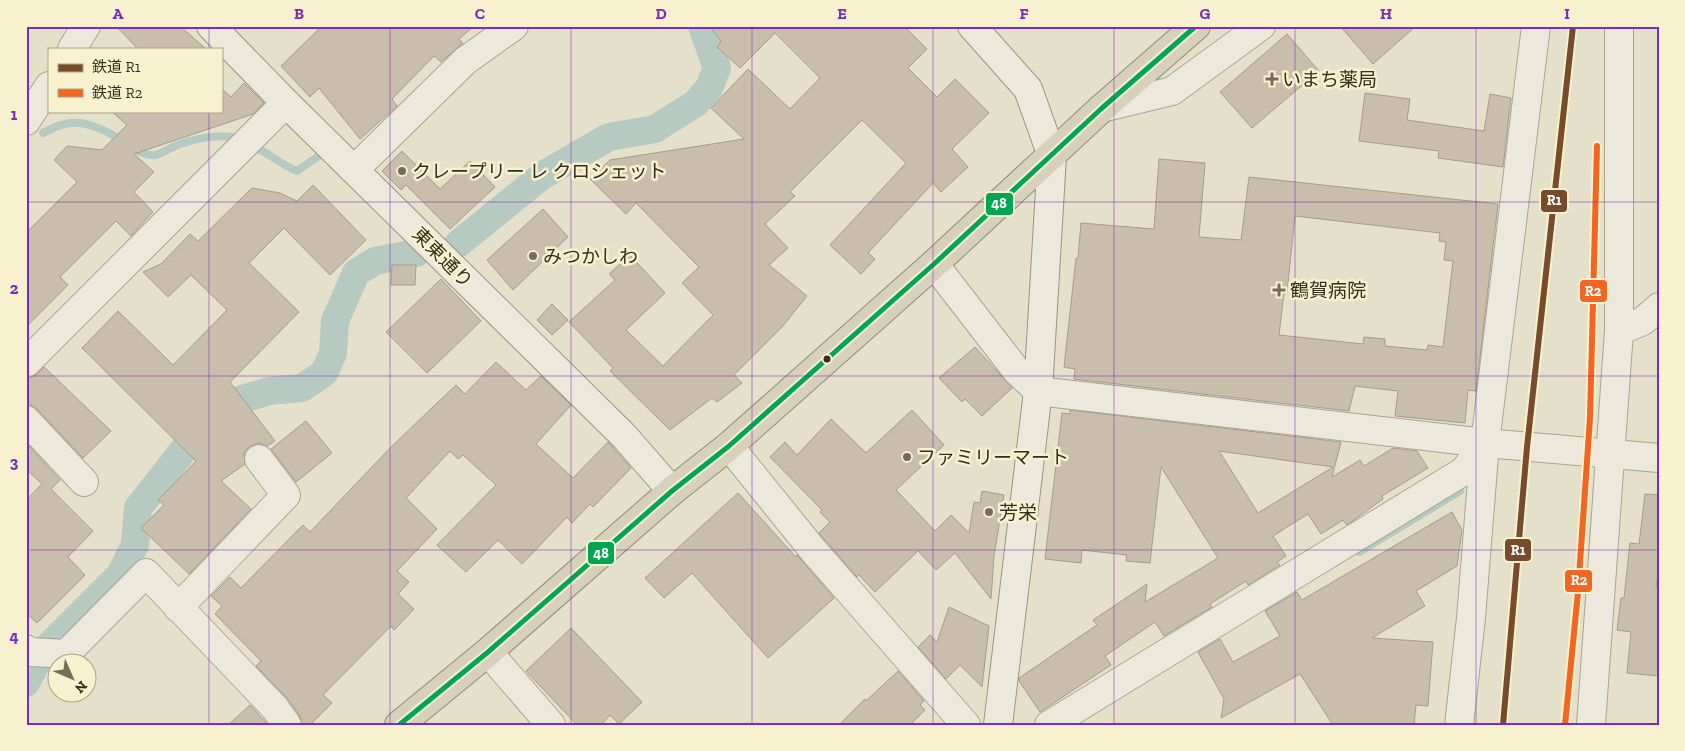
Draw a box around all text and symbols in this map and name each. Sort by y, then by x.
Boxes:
text: A [113,4,124,23]
text: B [294,4,304,23]
text: C [475,4,485,23]
text: D [655,4,667,23]
text: E [837,4,847,23]
text: F [1019,4,1029,23]
text: G [1200,4,1211,23]
text: H [1380,4,1392,23]
text: I [1564,4,1570,23]
legend [48,48,222,112]
text: 鉄道 R1 [92,58,141,76]
place label: いまち薬局 [1282,68,1377,91]
marker: いまち薬局 [1266,73,1278,85]
text: 鉄道 R2 [92,84,143,102]
text: 1 [11,105,18,124]
place label: クレープリー レ クロシェット [412,160,667,183]
marker: クレープリー レ クロシェット [396,165,408,177]
line badge: R1 [1540,189,1568,213]
line badge: 48 [985,192,1014,216]
text: R1 [1547,192,1562,209]
text: 48 [991,195,1007,212]
street label: 東東通り [408,222,478,292]
place label: みつかしわ [543,245,638,268]
marker: みつかしわ [527,250,539,262]
text: 2 [10,279,19,298]
place label: 鶴賀病院 [1290,279,1366,302]
line badge: R2 [1579,279,1608,303]
marker: 鶴賀病院 [1272,283,1286,297]
text: R2 [1585,283,1602,300]
unlabelled marker [822,354,832,364]
place label: ファミリーマート [917,446,1069,469]
marker: ファミリーマート [901,451,913,463]
text: 3 [10,453,19,472]
place label: 芳栄 [999,501,1037,524]
marker: 芳栄 [983,506,995,518]
line badge: R1 [1504,538,1532,562]
line badge: 48 [587,541,615,565]
text: R1 [1511,542,1526,559]
text: 48 [593,545,609,562]
line badge: R2 [1564,569,1593,593]
text: R2 [1571,572,1588,589]
text: 4 [9,627,19,646]
north arrow [48,654,98,704]
text: N [71,677,91,697]

